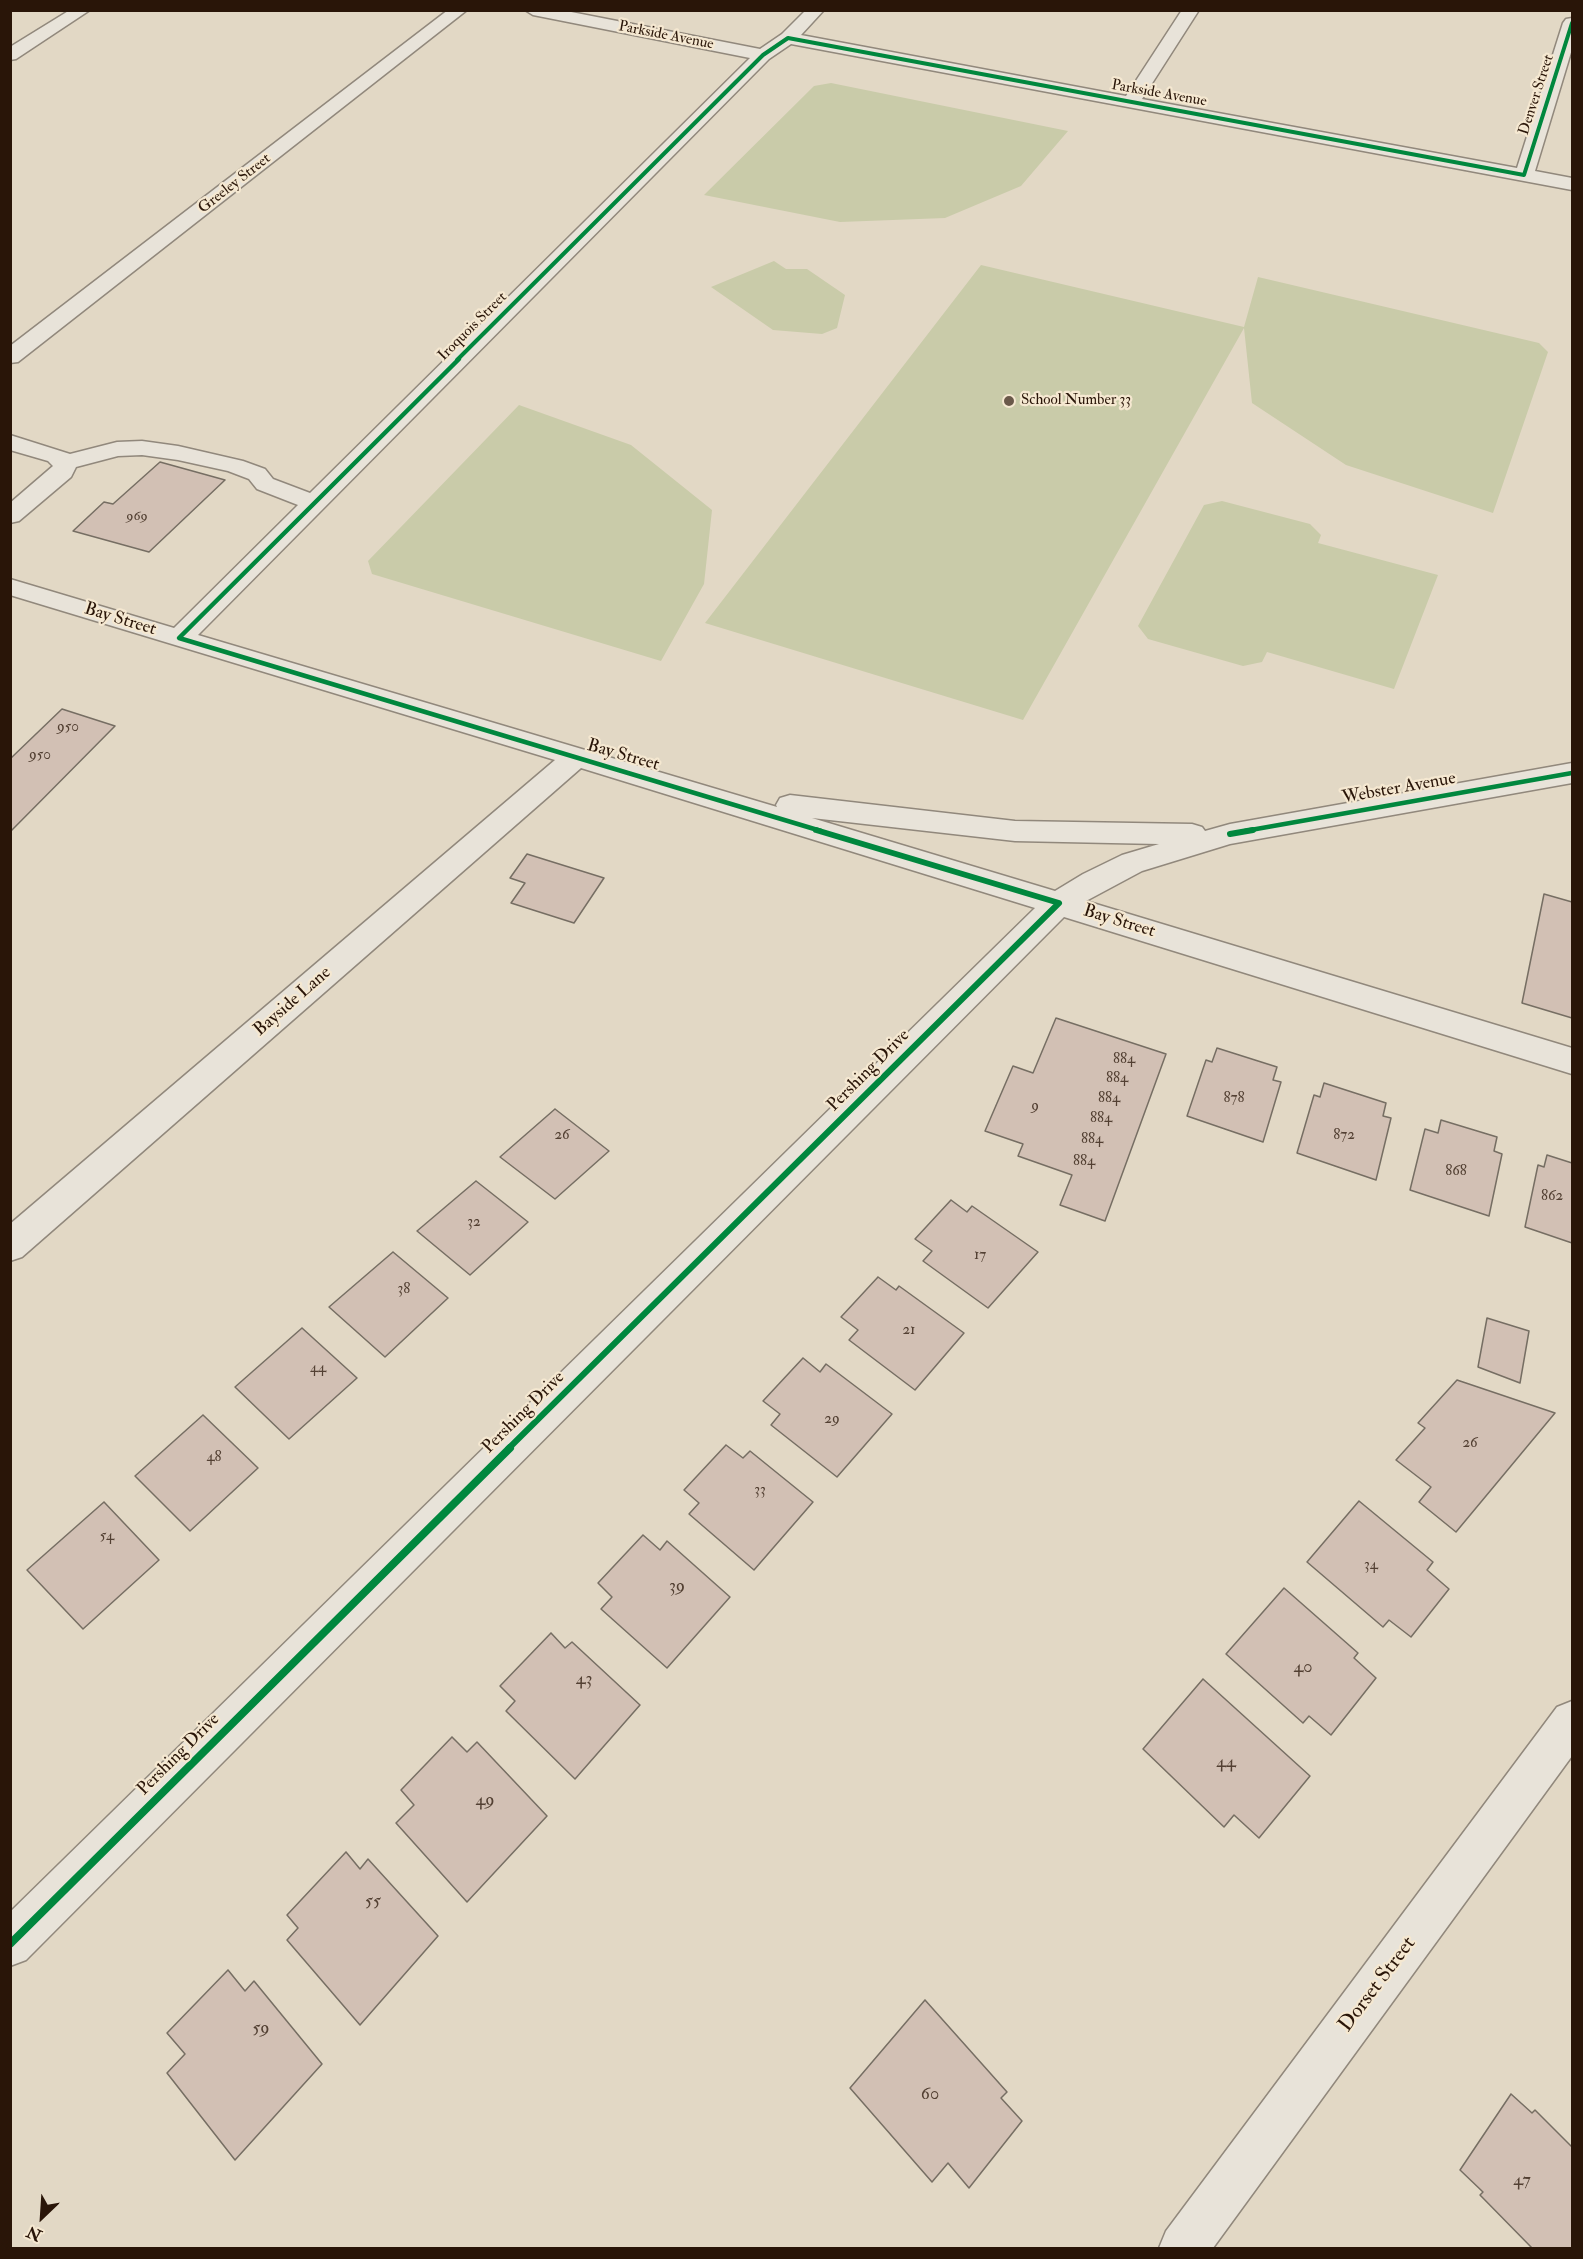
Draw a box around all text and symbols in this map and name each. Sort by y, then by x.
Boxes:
street label: Parkside Avenue [617,18,715,54]
street label: Denver Street [1516,52,1558,138]
street label: Parkside Avenue [1110,77,1208,111]
street label: Greeley Street [195,150,275,218]
street label: Iroquois Street [435,289,511,365]
place label: School Number 33 [1021,392,1131,410]
marker: School Number 33 [1002,394,1016,408]
house number: 969 [126,509,148,525]
street label: Bay Street [81,599,159,641]
house number: 950 [57,719,79,737]
street label: Bay Street [584,735,662,777]
house number: 950 [29,747,51,765]
street label: Webster Avenue [1340,768,1458,810]
street label: Bay Street [1080,901,1158,943]
street label: Bayside Lane [250,963,336,1041]
street label: Pershing Drive [823,1025,915,1117]
house number: 884 [1113,1051,1135,1069]
house number: 884 [1106,1070,1128,1088]
house number: 884 [1098,1090,1120,1108]
house number: 878 [1224,1090,1244,1108]
house number: 9 [1031,1098,1039,1116]
house number: 884 [1090,1110,1112,1128]
house number: 26 [554,1127,570,1145]
house number: 872 [1333,1127,1355,1145]
house number: 884 [1081,1131,1103,1149]
house number: 884 [1073,1153,1095,1171]
house number: 868 [1445,1163,1467,1181]
house number: 862 [1541,1188,1563,1206]
house number: 32 [467,1214,481,1232]
house number: 17 [974,1247,986,1265]
house number: 38 [398,1281,410,1299]
house number: 21 [903,1322,915,1340]
house number: 44 [310,1360,326,1378]
street label: Pershing Drive [478,1367,570,1459]
house number: 29 [824,1411,840,1429]
house number: 26 [1462,1435,1478,1453]
house number: 48 [206,1449,222,1467]
house number: 33 [754,1482,766,1500]
house number: 54 [100,1528,114,1546]
house number: 34 [1364,1557,1378,1575]
house number: 39 [669,1576,685,1598]
house number: 40 [1294,1657,1312,1679]
house number: 43 [576,1669,592,1691]
street label: Pershing Drive [133,1709,225,1801]
house number: 44 [1216,1752,1236,1774]
house number: 49 [476,1790,494,1812]
house number: 55 [365,1891,381,1913]
street label: Dorset Street [1334,1932,1422,2038]
house number: 59 [252,2018,270,2040]
house number: 60 [921,2084,939,2106]
house number: 47 [1513,2170,1531,2192]
north arrow [12,2187,72,2247]
text: N [24,2221,45,2245]

